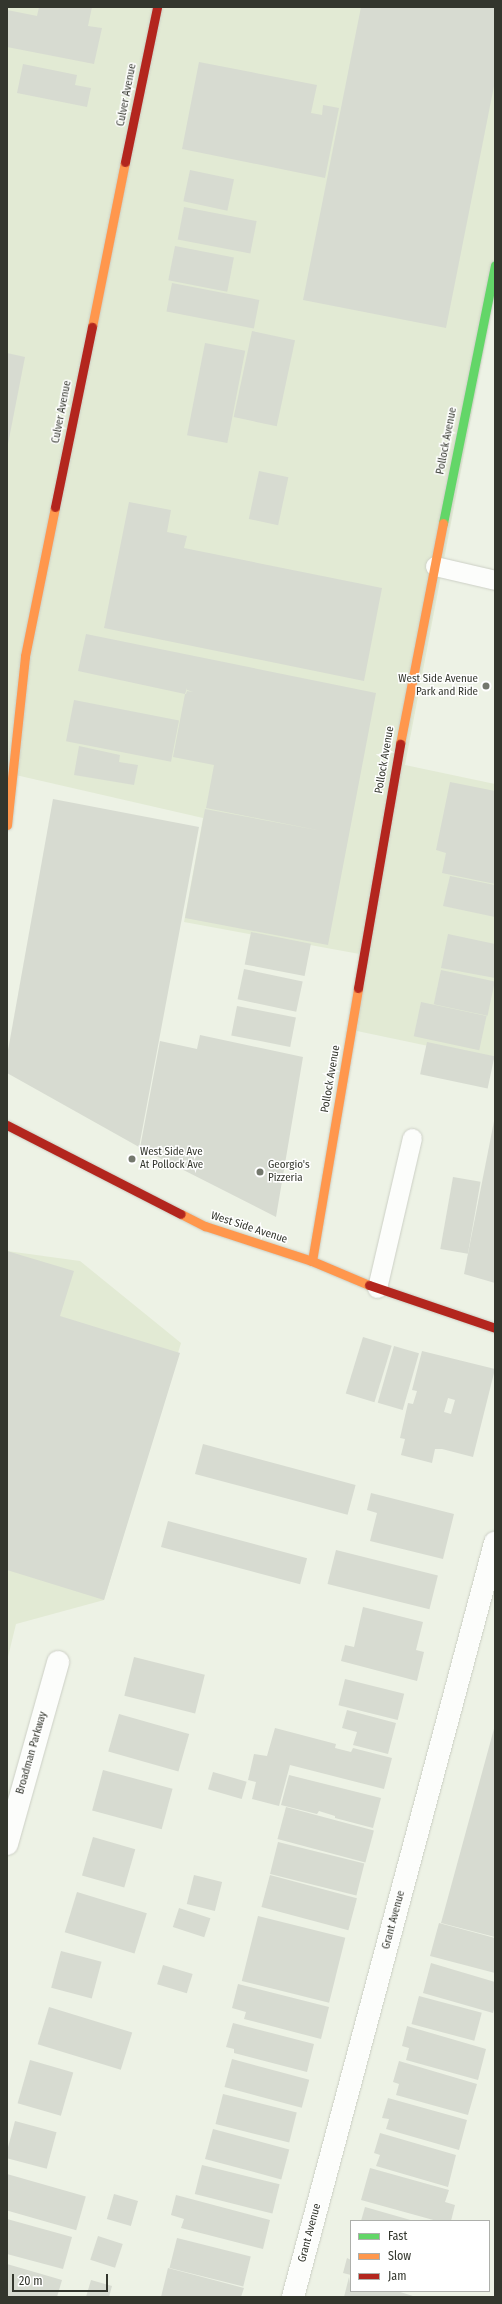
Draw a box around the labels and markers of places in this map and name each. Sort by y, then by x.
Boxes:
place label: West Side Avenue Park and Ride [398,673,478,699]
marker: West Side Avenue Park and Ride [481,681,491,691]
place label: West Side Ave At Pollock Ave [140,1146,203,1172]
marker: West Side Ave At Pollock Ave [127,1154,137,1164]
place label: Georgio's Pizzeria [268,1159,310,1185]
marker: Georgio's Pizzeria [255,1167,265,1177]

